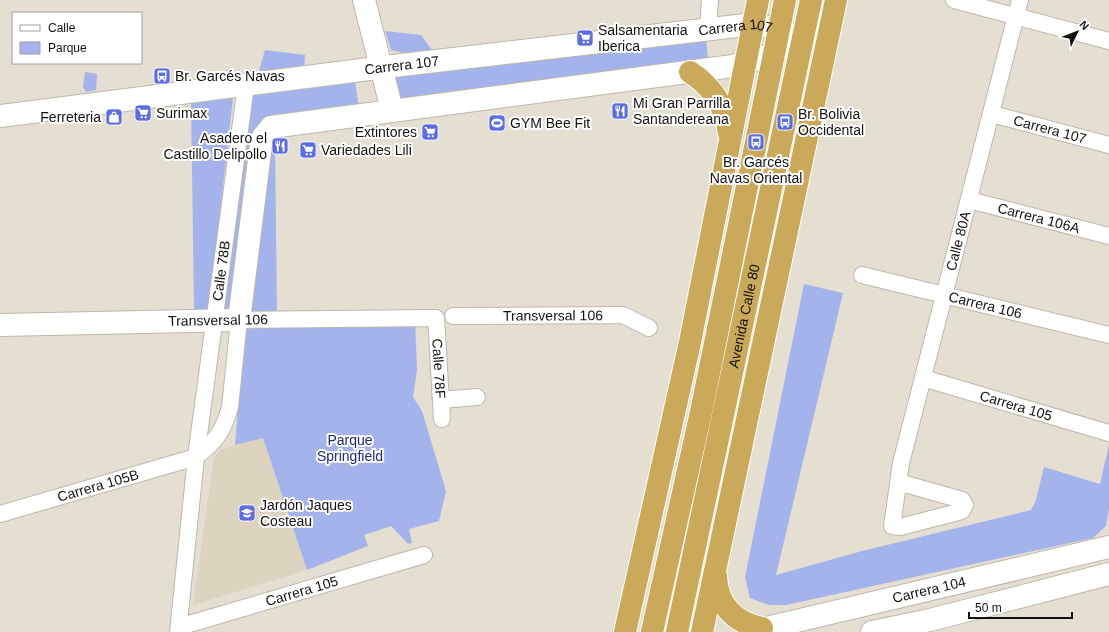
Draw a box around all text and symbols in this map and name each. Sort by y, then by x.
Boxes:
legend [12,12,142,64]
north arrow [1057,12,1097,52]
street label: Carrera 107 [697,16,774,38]
text: N [1077,18,1091,32]
text: Calle [48,21,76,35]
place label: Salsamentaria Iberica [598,22,688,54]
supermarket icon: Salsamentaria Iberica [575,28,595,48]
text: Parque [48,41,87,55]
street label: Carrera 107 [364,53,440,78]
bus stop icon: Br. Garcés Navas [152,66,172,86]
place label: Br. Garcés Navas [175,68,285,84]
place label: Mi Gran Parrilla Santandereana [633,95,730,127]
restaurant icon: Mi Gran Parrilla Santandereana [610,101,630,121]
supermarket icon: Surimax [133,103,153,123]
place label: Surimax [156,105,207,121]
place label: Br. Bolivia Occidental [798,106,864,138]
shop icon: Ferreteria [104,107,124,127]
place label: Ferreteria [40,109,101,125]
bus stop icon: Br. Bolivia Occidental [775,112,795,132]
street label: Carrera 107 [1012,112,1088,147]
sports icon: GYM Bee Fit [487,113,507,133]
place label: GYM Bee Fit [510,115,590,131]
supermarket icon: Extintores [420,122,440,142]
place label: Extintores [355,124,417,140]
place label: Asadero el Castillo Delipollo [164,130,267,162]
bus stop icon: Br. Garcés Navas Oriental [746,132,766,152]
restaurant icon: Asadero el Castillo Delipollo [270,136,290,156]
supermarket icon: Variedades Lili [298,140,318,160]
place label: Variedades Lili [321,142,412,158]
place label: Br. Garcés Navas Oriental [710,154,802,186]
street label: Carrera 106A [996,200,1082,236]
street label: Calle 80A [943,209,974,272]
street label: Calle 78B [209,239,233,302]
street label: Avenida Calle 80 [725,262,763,369]
street label: Carrera 106 [947,288,1024,322]
street label: Transversal 106 [503,307,603,324]
street label: Transversal 106 [168,311,268,329]
street label: Calle 78F [429,338,449,399]
street label: Carrera 105 [978,387,1054,424]
park label: Parque Springfield [317,432,383,464]
street label: Carrera 105B [55,466,141,505]
place label: Jardón Jaques Costeau [260,497,352,529]
school or university icon: Jardón Jaques Costeau [237,503,257,523]
street label: Carrera 105 [264,573,340,609]
street label: Carrera 104 [891,573,967,606]
scale bar [969,594,1072,620]
text: 50 m [975,601,1002,615]

